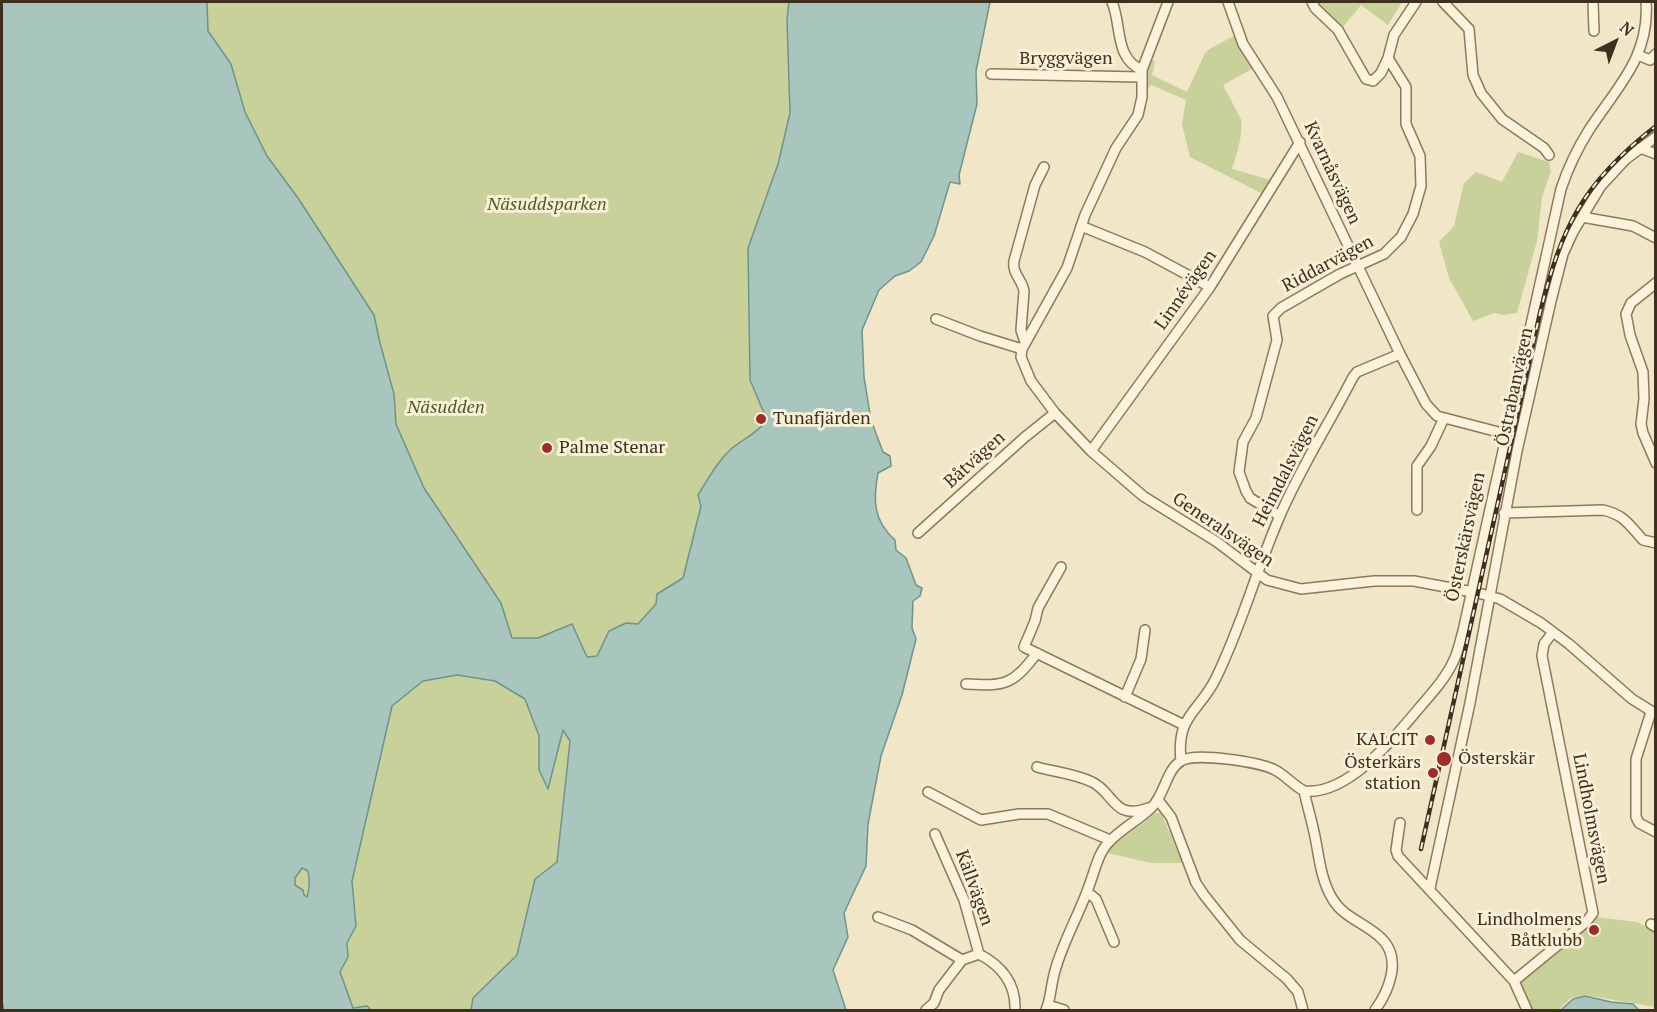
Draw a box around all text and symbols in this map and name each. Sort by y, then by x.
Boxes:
north arrow [1585,12,1645,72]
text: N [1615,16,1639,41]
street label: Bryggvägen [1019,48,1113,70]
street label: Kvarnåsvägen [1299,118,1365,228]
park label: Näsuddsparken [487,194,607,216]
street label: Riddarvägen [1279,231,1377,297]
street label: Linnévägen [1151,246,1221,334]
street label: Östrabanvägen [1492,326,1538,448]
park label: Näsudden [407,397,485,419]
place label: Tunafjärden [773,408,871,430]
street label: Heimdalsvägen [1248,411,1324,531]
marker: Tunafjärden [754,412,768,426]
street label: Båtvägen [940,427,1010,493]
place label: Palme Stenar [559,437,665,459]
marker: Palme Stenar [540,441,554,455]
street label: Österskärsvägen [1442,470,1490,604]
street label: Generalsvägen [1168,488,1278,572]
place label: KALCIT [1356,729,1418,751]
marker: KALCIT [1423,733,1437,747]
place label: Österskär [1458,748,1535,770]
marker: Österskär [1435,750,1453,768]
place label: Österkärs station [1344,752,1421,795]
street label: Lindholmsvägen [1568,752,1614,886]
marker: Österkärs station [1426,766,1440,780]
street label: Källvägen [950,847,998,929]
place label: Lindholmens Båtklubb [1477,909,1582,952]
marker: Lindholmens Båtklubb [1587,923,1601,937]

